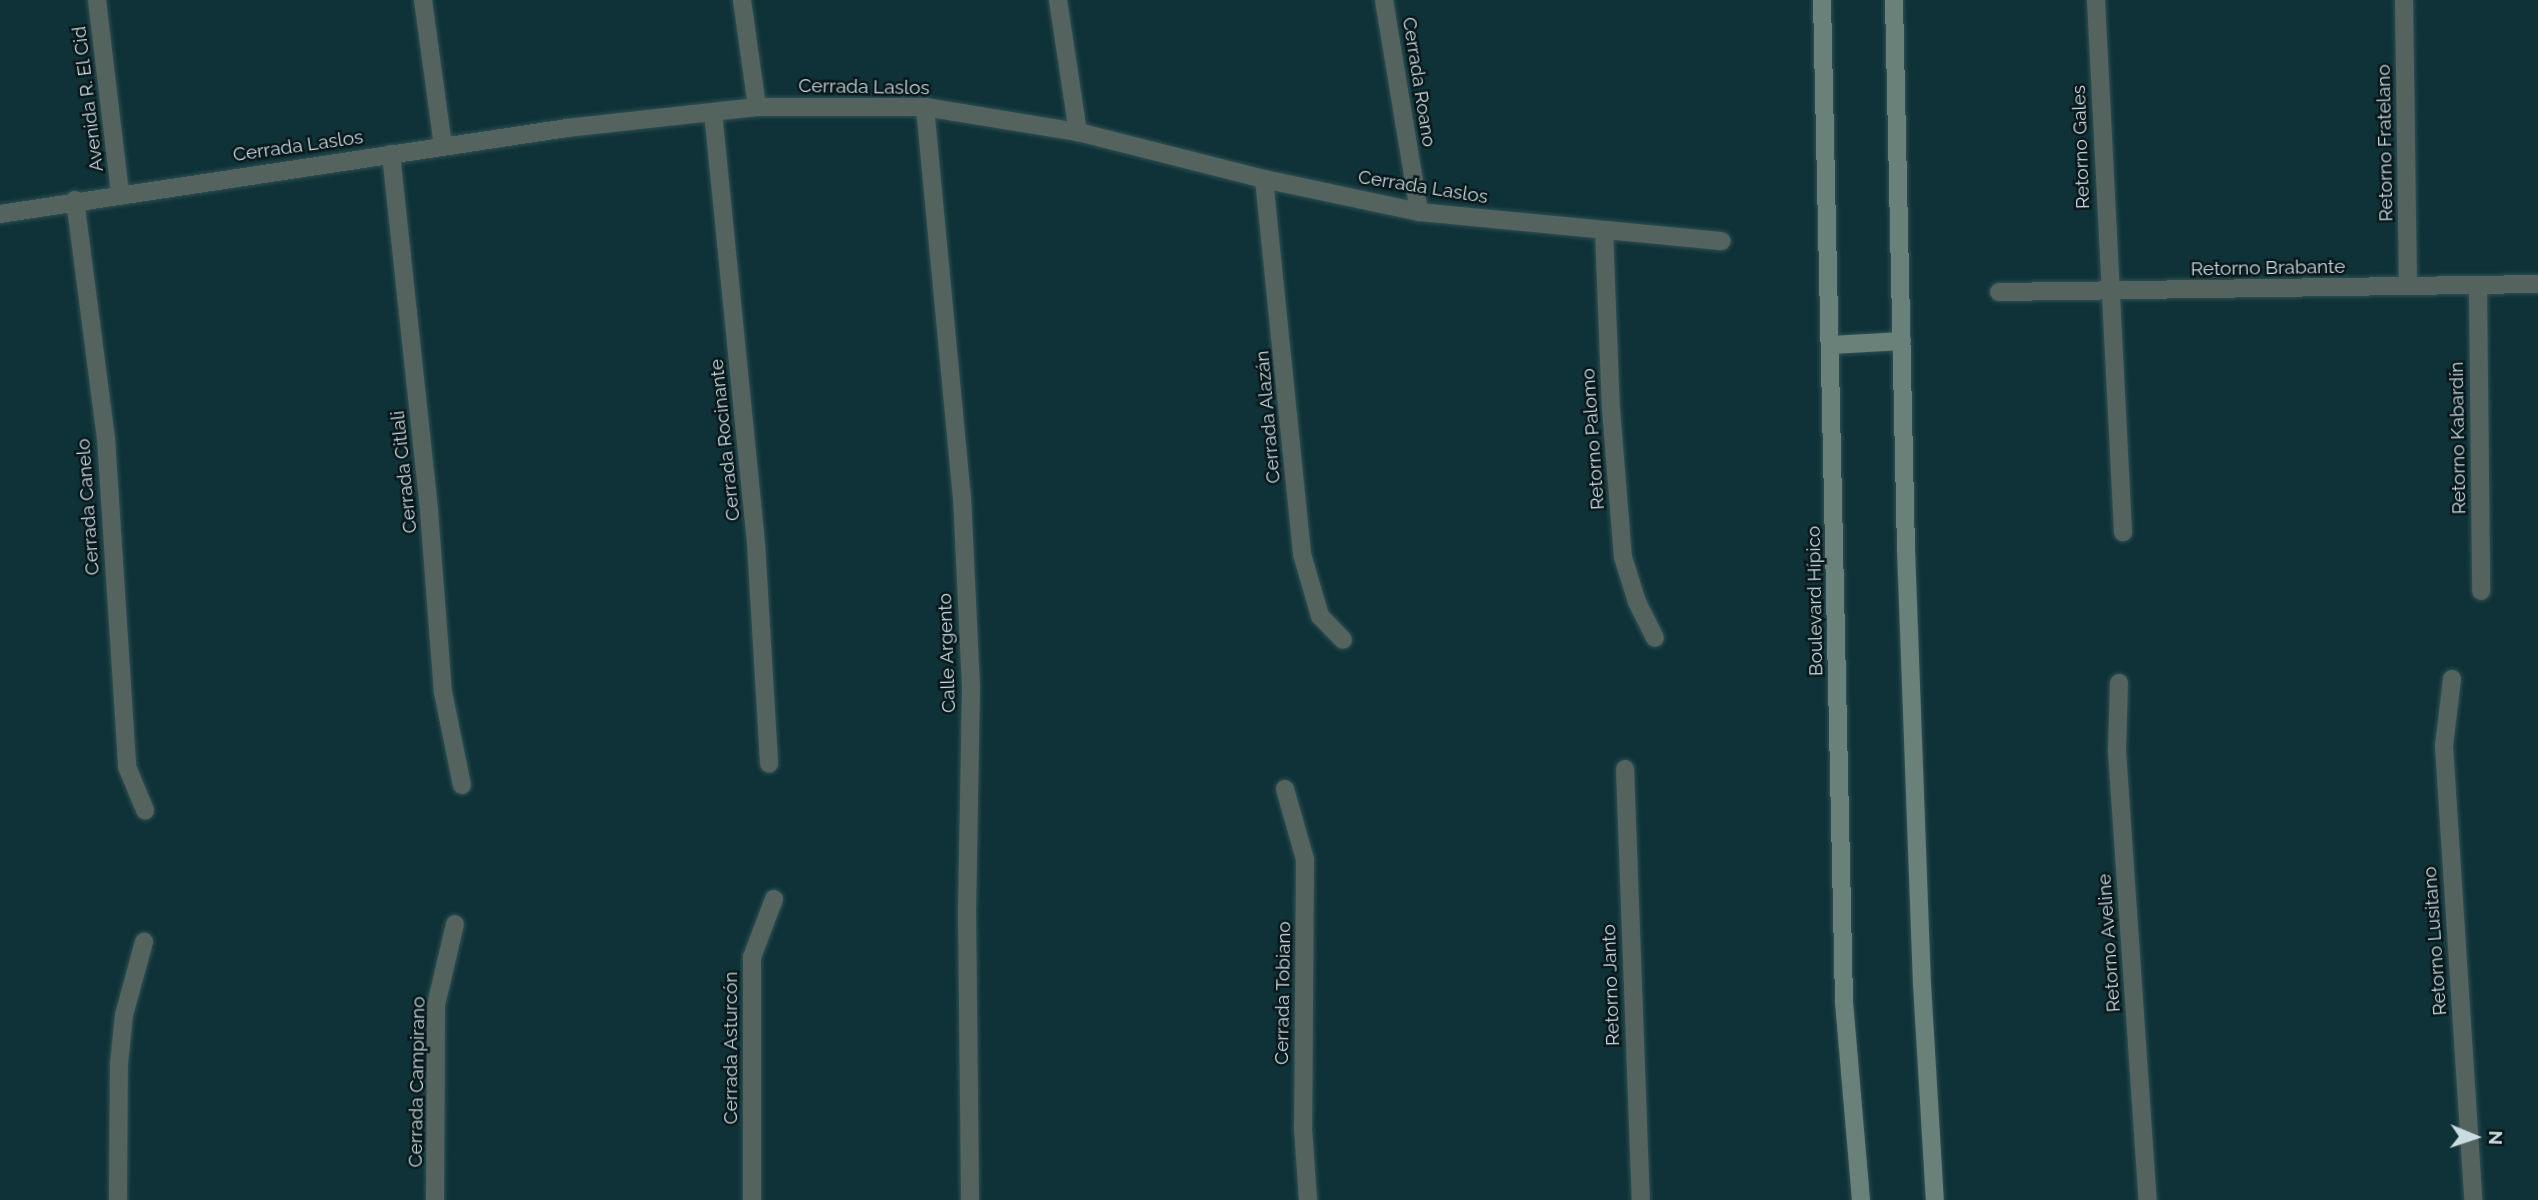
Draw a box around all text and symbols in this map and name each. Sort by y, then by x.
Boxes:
street label: Cerrada Roano [1397,16,1441,148]
street label: Avenida R. El Cid [68,25,108,173]
street label: Retorno Fratelano [2372,64,2398,222]
street label: Cerrada Laslos [798,74,930,100]
street label: Retorno Gales [2067,85,2095,209]
street label: Cerrada Laslos [231,126,365,166]
street label: Cerrada Laslos [1356,165,1490,209]
street label: Retorno Brabante [2191,255,2345,281]
street label: Cerrada Alazán [1251,349,1285,485]
street label: Cerrada Rocinante [705,358,745,522]
street label: Retorno Kabardín [2445,361,2471,515]
street label: Retorno Palomo [1577,367,1609,511]
street label: Cerrada Citlali [386,410,422,534]
street label: Cerrada Canelo [72,438,104,576]
street label: Boulevard Hípico [1802,526,1828,676]
street label: Calle Argento [934,592,960,714]
street label: Retorno Lusitano [2418,866,2452,1016]
street label: Retorno Aveline [2093,873,2125,1013]
street label: Cerrada Tobiano [1270,921,1296,1065]
street label: Retorno Janto [1597,923,1625,1047]
street label: Cerrada Asturcón [720,971,742,1125]
street label: Cerrada Campirano [404,996,430,1168]
north arrow [2440,1102,2510,1172]
text: N [2485,1130,2507,1145]

